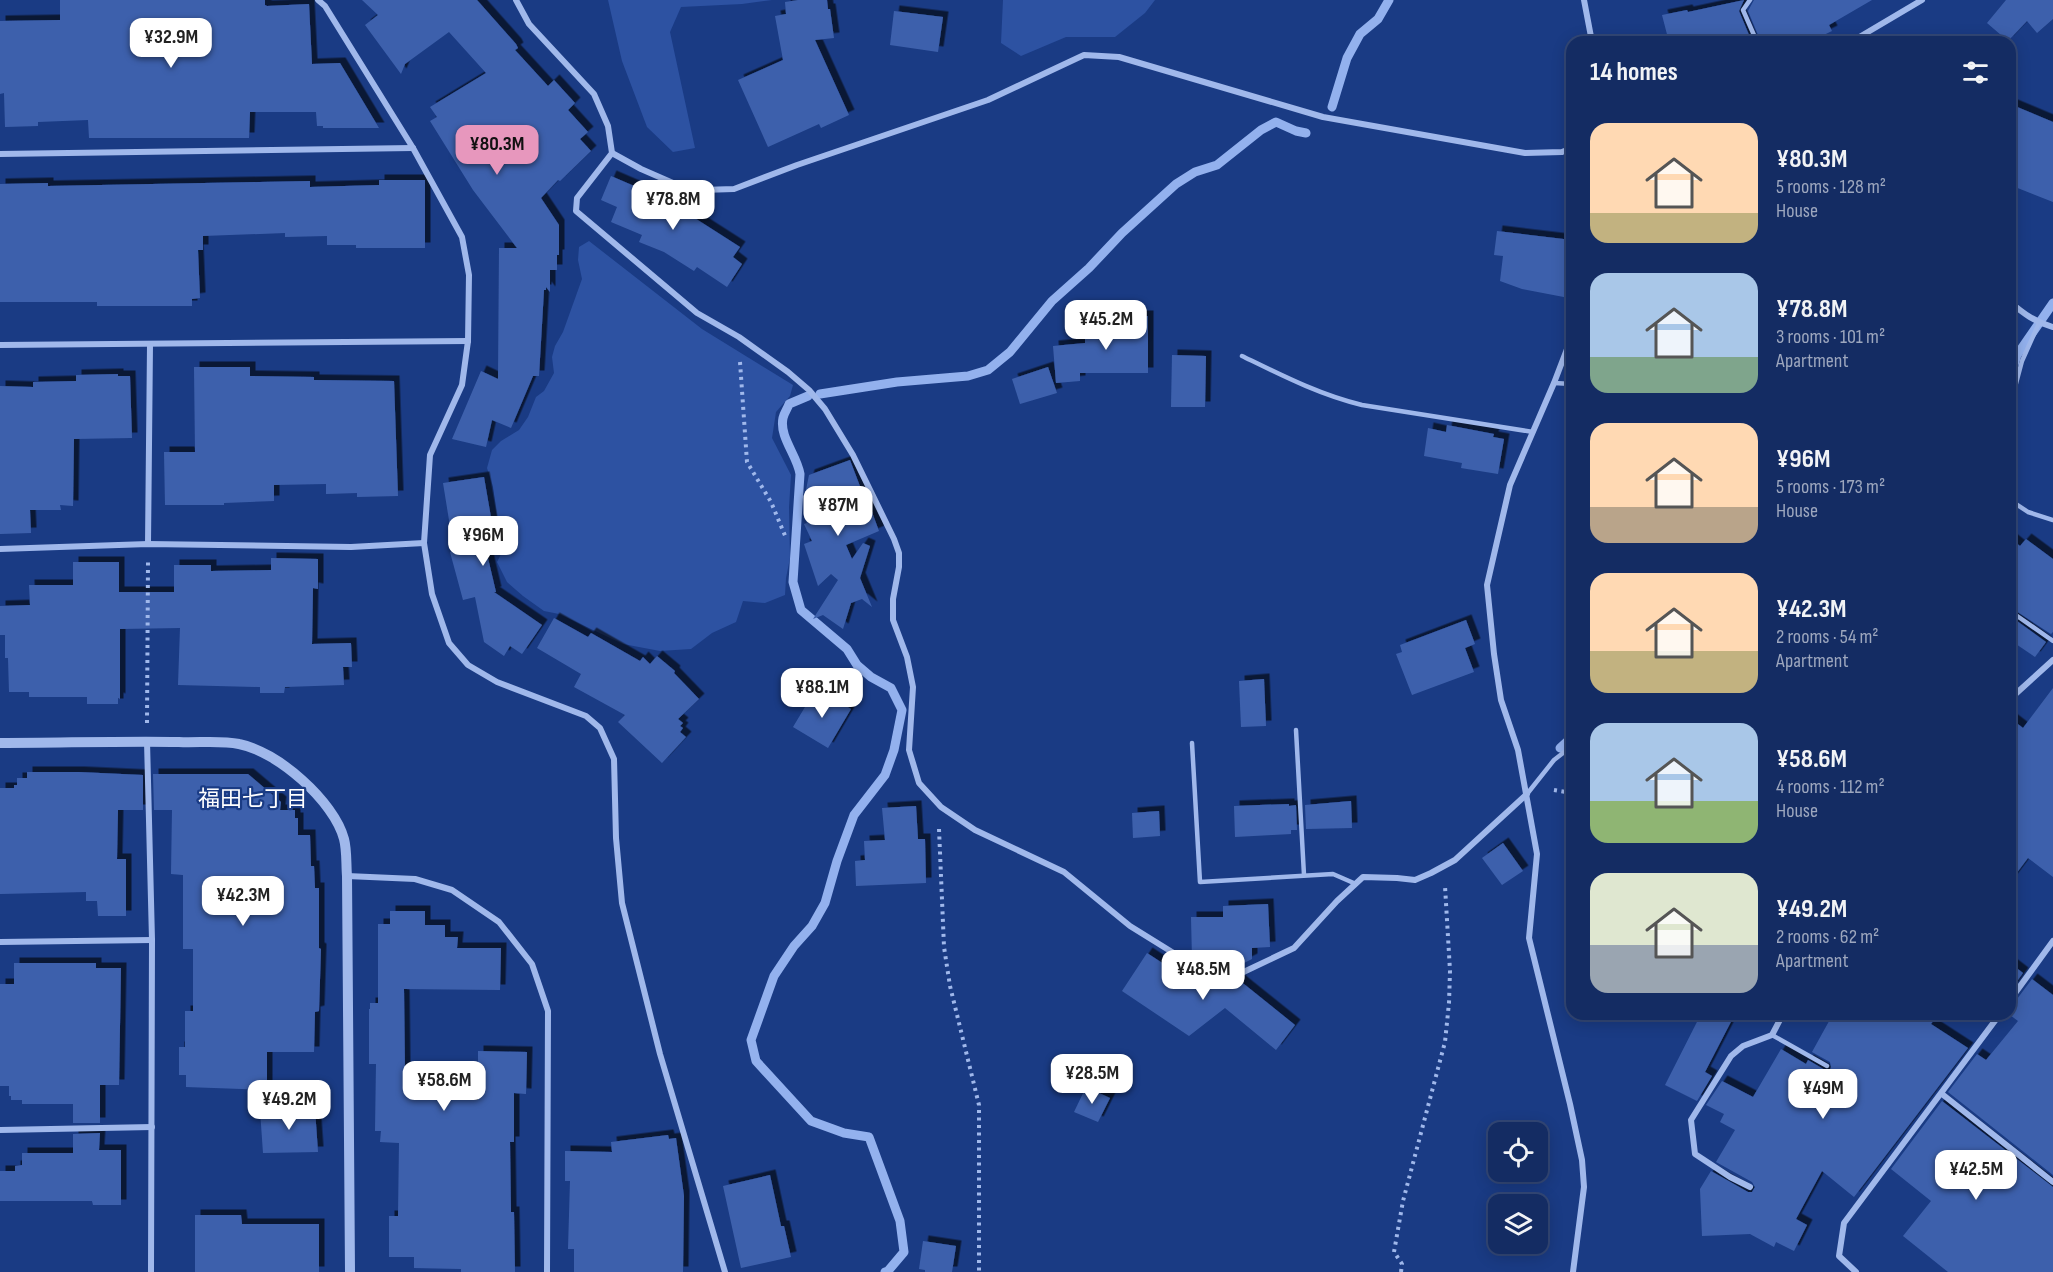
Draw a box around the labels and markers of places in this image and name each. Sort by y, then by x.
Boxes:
pin: ¥32.9M [122,18,220,69]
pin: ¥80.3M [448,125,546,176]
pin: ¥78.8M [624,180,722,231]
pin: ¥45.2M [1057,300,1155,351]
pin: ¥87M [802,486,874,537]
pin: ¥96M [447,516,519,567]
pin: ¥88.1M [773,668,871,719]
pin: ¥42.3M [194,876,292,927]
pin: ¥48.5M [1154,950,1252,1001]
pin: ¥28.5M [1043,1054,1141,1105]
pin: ¥58.6M [395,1061,493,1112]
pin: ¥49M [1787,1069,1859,1120]
pin: ¥49.2M [240,1080,338,1131]
pin: ¥42.5M [1927,1150,2025,1201]

